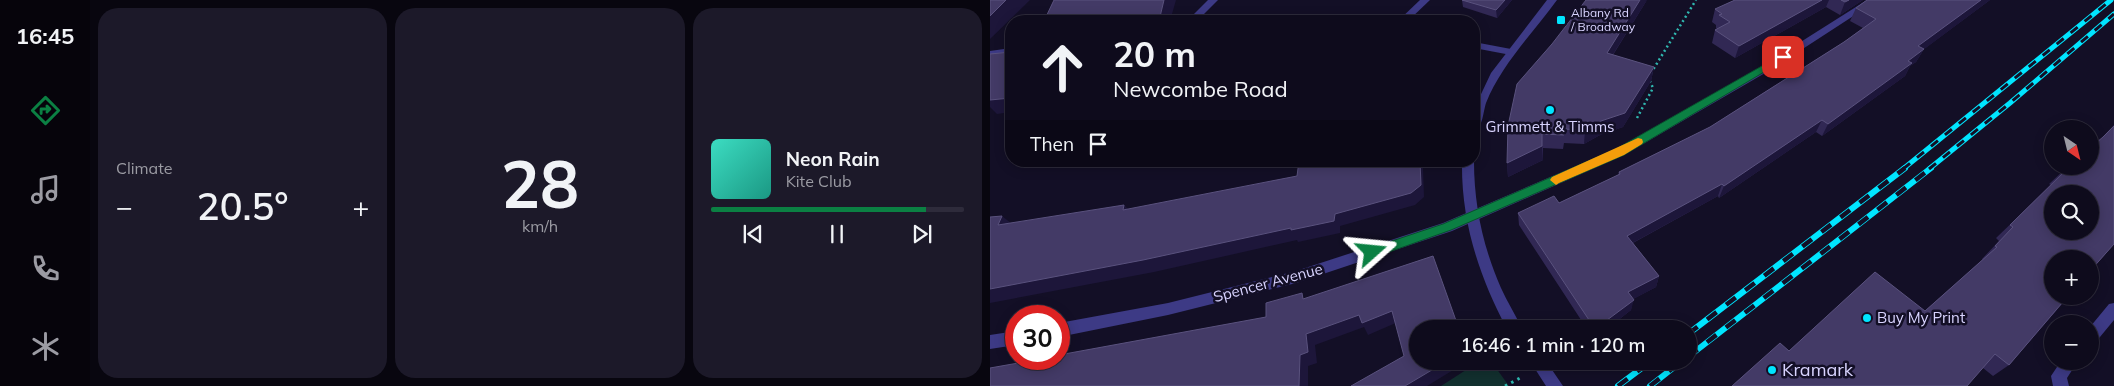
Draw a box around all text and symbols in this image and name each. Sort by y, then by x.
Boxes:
place label: Albany Rd / Broadway [1570,5,1636,34]
marker: Albany Rd / Broadway [1555,14,1567,26]
text: 16:45 [16,22,74,50]
text: 20 m [1113,32,1196,76]
icon: ahead [1030,35,1095,100]
pin [1762,36,1804,78]
icon: arrive [1769,43,1797,71]
text: Newcombe Road [1113,75,1288,103]
icon: directions [28,93,63,128]
marker: Grimmett & Timms [1544,104,1556,116]
place label: Grimmett & Timms [1485,117,1615,136]
north arrow [2044,120,2099,175]
map controls [2044,120,2099,370]
icon: arrive [1084,130,1112,158]
text: Then [1030,132,1074,156]
text: 28 [501,143,579,224]
text: Neon Rain [786,147,880,171]
text: Climate [116,158,172,178]
text: Kite Club [786,171,852,191]
icon: music [28,172,63,207]
text: 20.5° [197,182,289,230]
button: search [2044,185,2099,240]
text: − [116,189,133,224]
text: + [353,189,369,224]
text: km/h [522,216,558,236]
icon: previous [739,220,767,248]
icon: pause [823,220,851,248]
icon: next [908,220,936,248]
position arrow [1345,225,1397,277]
button: + [2044,250,2099,305]
icon: phone [28,251,63,286]
street label: Spencer Avenue [1211,259,1325,306]
speed limit sign: 30 [1005,305,1070,370]
place label: Buy My Print [1877,308,1965,327]
marker: Buy My Print [1861,312,1873,324]
button: − [2044,315,2099,370]
icon: climate [28,329,63,364]
text: 16:46 · 1 min · 120 m [1460,333,1646,357]
place label: Kramark [1782,358,1854,381]
marker: Kramark [1766,364,1778,376]

